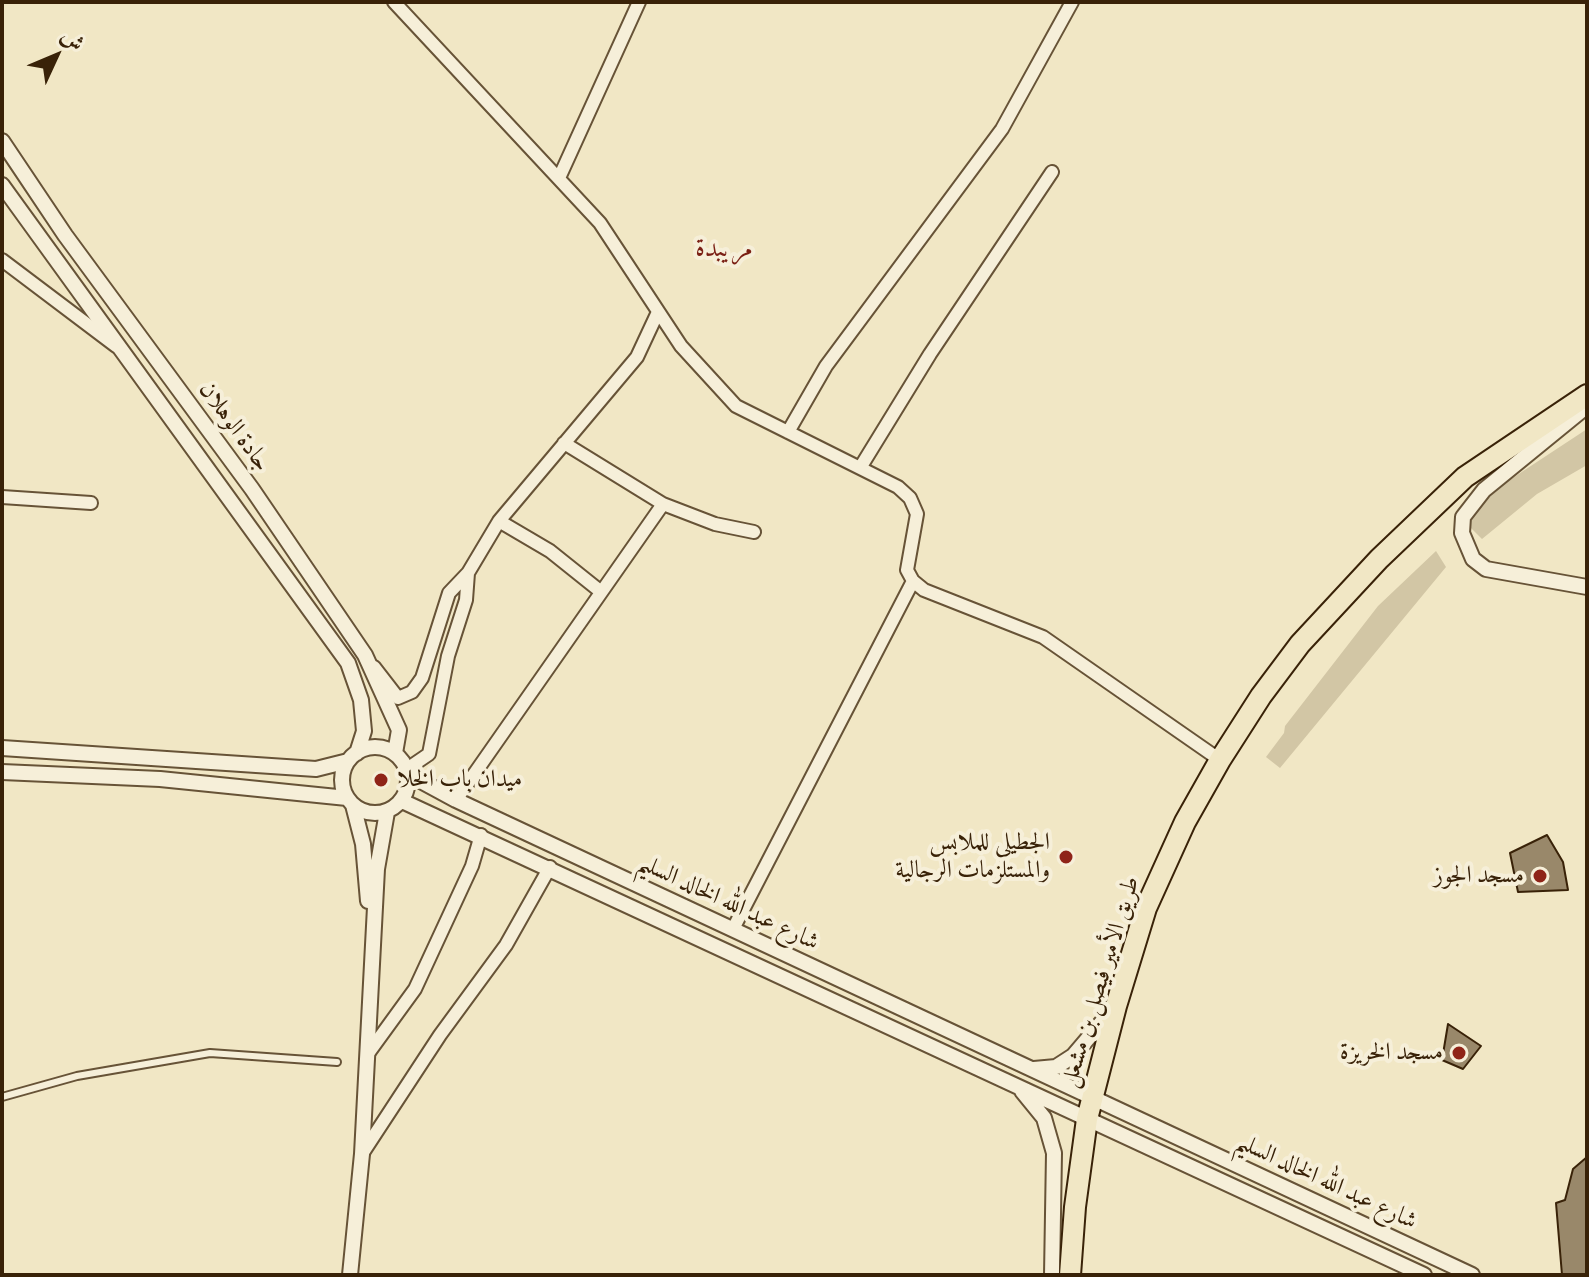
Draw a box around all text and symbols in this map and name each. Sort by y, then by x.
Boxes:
north arrow [16,16,96,96]
text: ش [54,20,92,58]
district label: مريبدة [695,233,753,265]
street label: جادة الوهلان [192,377,276,477]
place label: ميدان باب الخلا [397,766,522,794]
marker: ميدان باب الخلا [372,771,390,789]
place label: الجطيلي للملابس والمستلزمات الرجالية [895,829,1050,885]
street label: شارع عبد الله الخالد السليم [633,848,823,958]
marker: الجطيلي للملابس والمستلزمات الرجالية [1057,848,1075,866]
place label: مسجد الجوز [1433,862,1524,890]
marker: مسجد الجوز [1531,867,1549,885]
street label: طريق الأمير فيصل بن مشعل [1055,873,1147,1091]
place label: مسجد الخريزة [1340,1039,1443,1067]
marker: مسجد الخريزة [1450,1044,1468,1062]
street label: شارع عبد الله الخالد السليم [1231,1127,1421,1237]

